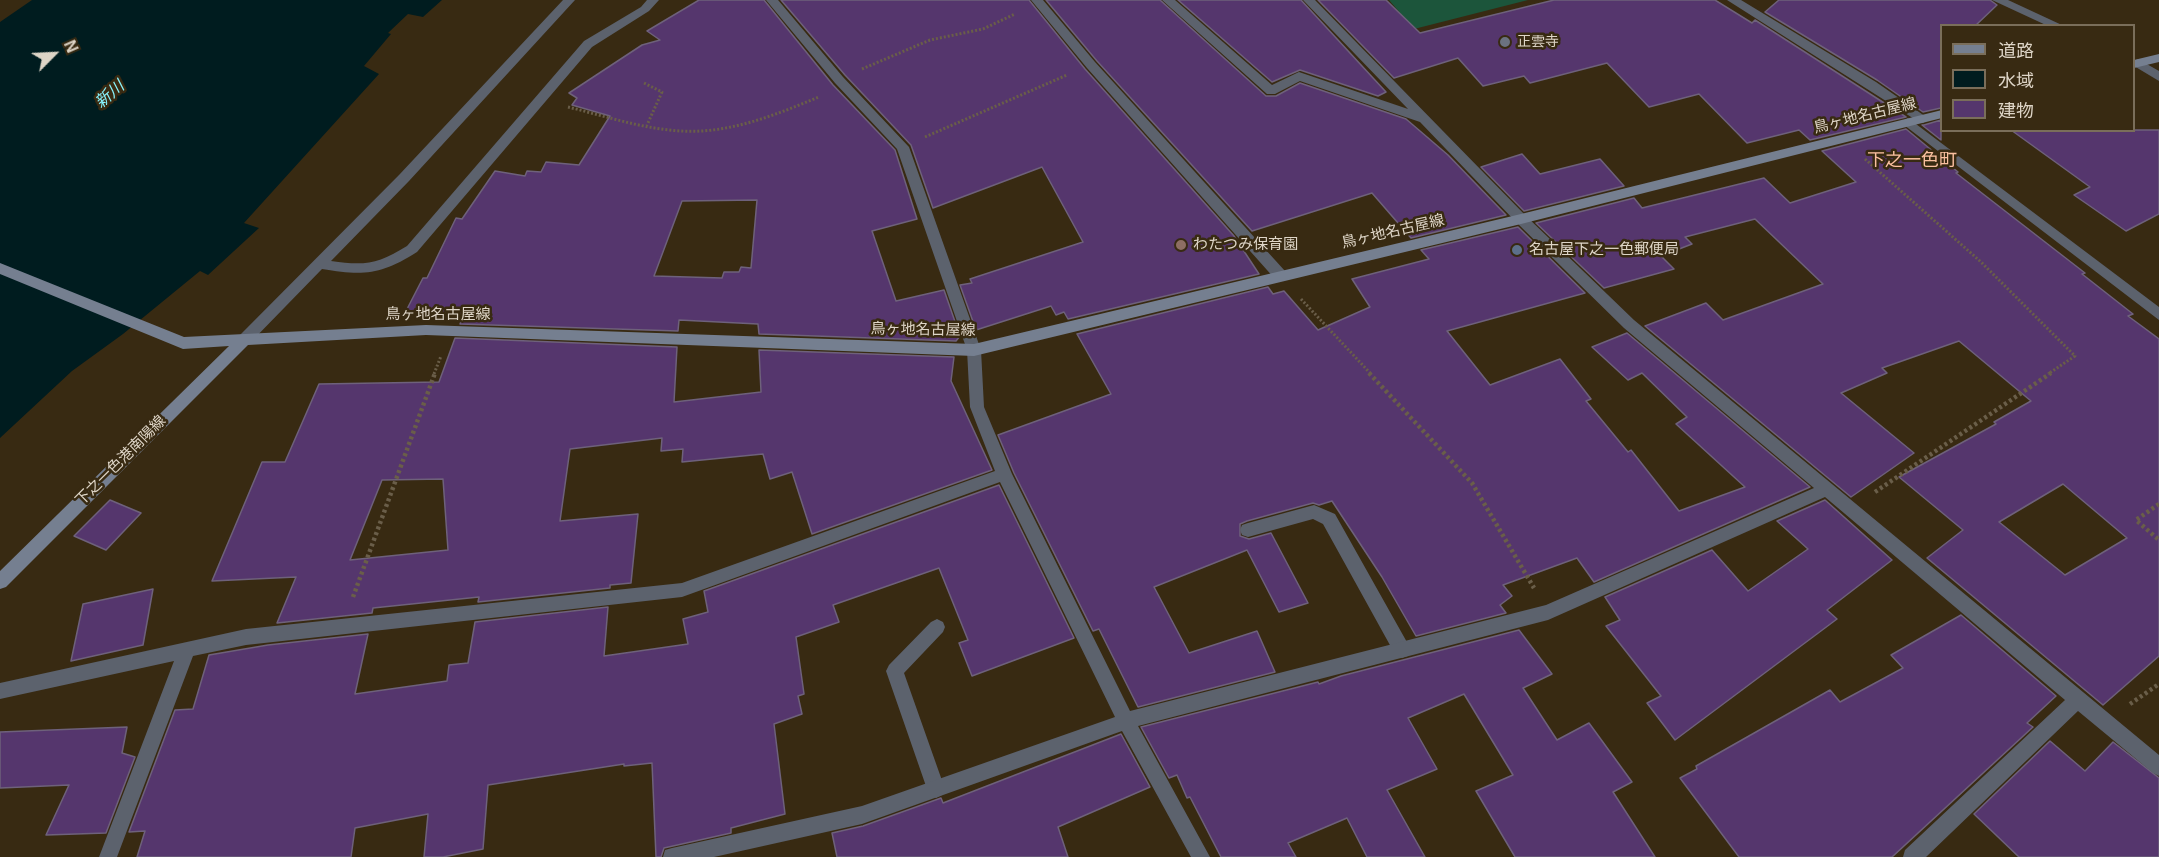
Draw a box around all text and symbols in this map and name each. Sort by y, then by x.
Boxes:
north arrow [24,24,84,84]
legend [1940,24,2135,132]
place label: 正雲寺 [1517,34,1559,50]
marker: 正雲寺 [1498,35,1512,49]
text: N [61,38,81,55]
text: 道路 [1998,41,2034,61]
text: 水域 [1998,71,2034,91]
water label: 新川 [92,77,128,113]
street label: 鳥ヶ地名古屋線 [1812,95,1918,137]
text: 建物 [1998,101,2034,121]
district label: 下之一色町 [1867,150,1957,172]
street label: 鳥ヶ地名古屋線 [1340,211,1446,253]
place label: わたつみ保育園 [1193,236,1298,254]
marker: わたつみ保育園 [1174,238,1188,252]
place label: 名古屋下之一色郵便局 [1529,241,1679,259]
marker: 名古屋下之一色郵便局 [1510,243,1524,257]
street label: 鳥ヶ地名古屋線 [386,306,490,324]
street label: 鳥ヶ地名古屋線 [870,320,976,340]
street label: 下之一色港南陽線 [72,412,170,510]

